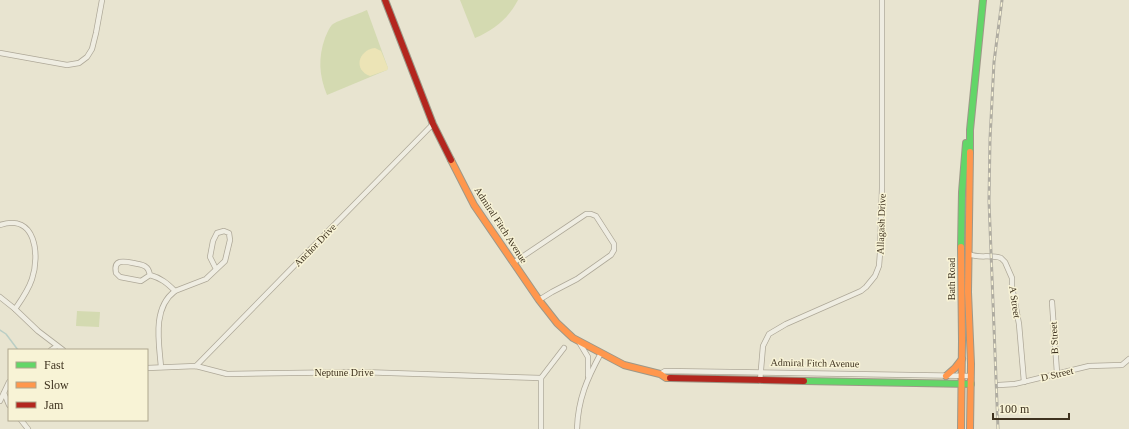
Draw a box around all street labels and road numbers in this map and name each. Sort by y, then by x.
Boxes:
street label: Admiral Fitch Avenue [472,185,530,266]
street label: Allagash Drive [874,193,888,255]
street label: Anchor Drive [292,221,339,269]
street label: Bath Road [946,258,957,300]
street label: A Street [1007,285,1023,319]
street label: B Street [1048,321,1060,355]
street label: Admiral Fitch Avenue [771,357,860,369]
street label: D Street [1040,365,1075,383]
street label: Neptune Drive [314,367,374,378]

